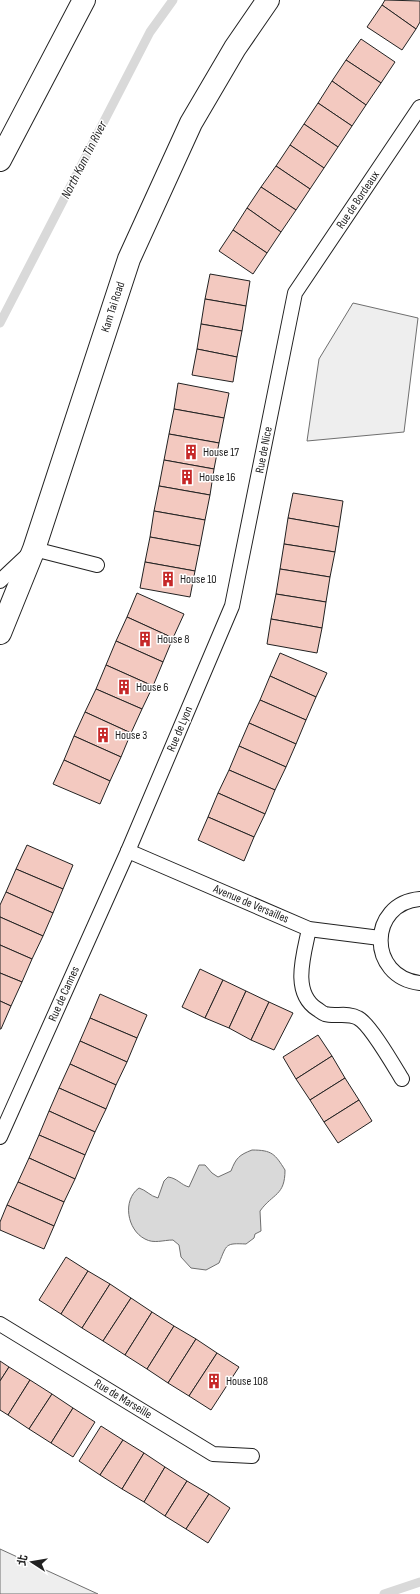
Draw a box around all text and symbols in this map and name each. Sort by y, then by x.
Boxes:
water label: North Kam Tin River [58,117,111,201]
street label: Rue de Bordeaux [333,168,383,232]
street label: Kam Tai Road [98,280,128,334]
street label: Rue de Nice [252,425,276,474]
building icon: House 17 [182,443,200,461]
place label: House 17 [203,445,239,460]
building icon: House 16 [178,468,196,486]
place label: House 16 [199,470,236,485]
building icon: House 10 [159,570,177,588]
place label: House 10 [180,572,217,587]
building icon: House 8 [136,630,154,648]
place label: House 8 [157,632,189,647]
building icon: House 6 [115,678,133,696]
place label: House 6 [136,680,168,695]
street label: Rue de Lyon [164,704,196,754]
building icon: House 3 [94,726,112,744]
place label: House 3 [115,728,147,743]
street label: Avenue de Versailles [210,881,291,927]
street label: Rue de Cannes [45,964,83,1024]
building icon: House 108 [205,1372,223,1390]
place label: House 108 [226,1374,268,1389]
street label: Rue de Marseille [91,1376,155,1422]
north arrow [12,1542,52,1582]
text: 北 [15,1553,30,1567]

